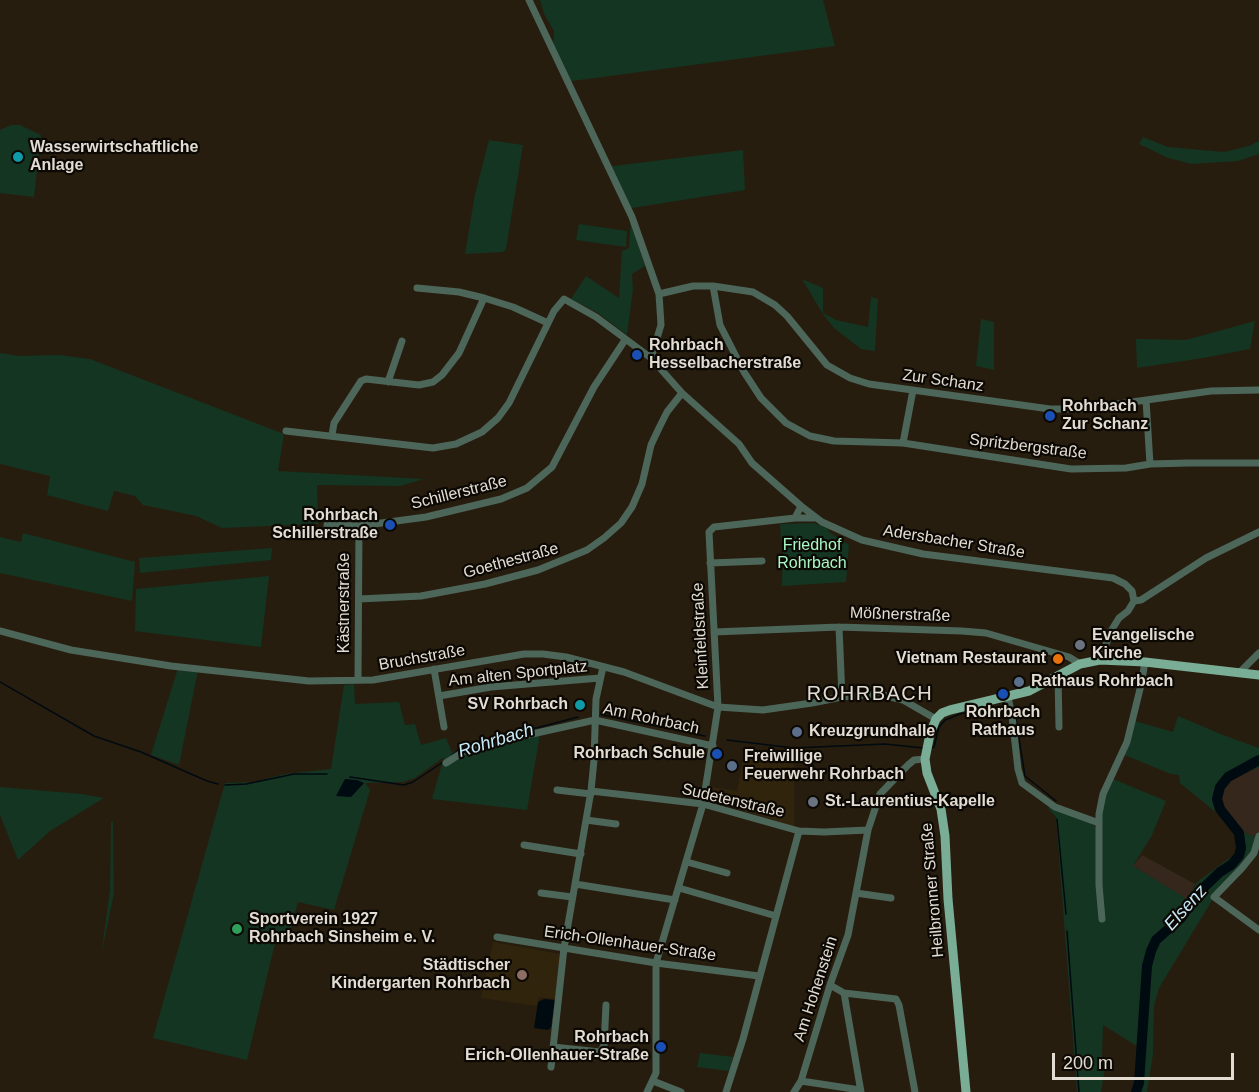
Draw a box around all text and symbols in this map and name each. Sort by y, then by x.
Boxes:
place label: Wasserwirtschaftliche Anlage [30,138,198,176]
marker: Wasserwirtschaftliche Anlage [11,150,25,164]
place label: Rohrbach Hesselbacherstraße [649,336,801,374]
marker: Rohrbach Hesselbacherstraße [630,348,644,362]
street label: Zur Schanz [901,366,985,396]
place label: Rohrbach Zur Schanz [1062,397,1148,435]
marker: Rohrbach Zur Schanz [1043,409,1057,423]
street label: Spritzbergstraße [968,430,1088,464]
street label: Schillerstraße [409,472,509,514]
place label: Rohrbach Schillerstraße [272,506,378,544]
marker: Rohrbach Schillerstraße [383,518,397,532]
street label: Adersbacher Straße [882,521,1026,563]
park label: Friedhof Rohrbach [777,536,847,574]
street label: Goethestraße [461,539,561,583]
street label: Kästnerstraße [335,553,355,653]
street label: Kleinfeldstraße [689,582,713,690]
street label: Mößnerstraße [849,604,951,626]
place label: Evangelische Kirche [1092,626,1194,664]
marker: Evangelische Kirche [1073,638,1087,652]
street label: Bruchstraße [377,641,467,675]
place label: Vietnam Restaurant [896,649,1046,669]
marker: Vietnam Restaurant [1051,652,1065,666]
street label: Am alten Sportplatz [448,657,588,691]
place label: Rathaus Rohrbach [1031,672,1173,692]
marker: Rathaus Rohrbach [1012,675,1026,689]
district label: ROHRBACH [807,682,933,706]
marker: Rohrbach Rathaus [996,687,1010,701]
place label: SV Rohrbach [468,695,568,715]
marker: SV Rohrbach [573,698,587,712]
street label: Am Rohrbach [601,699,701,739]
place label: Rohrbach Rathaus [966,703,1040,741]
water label: Rohrbach [456,719,536,763]
place label: Kreuzgrundhalle [809,722,935,742]
marker: Kreuzgrundhalle [790,725,804,739]
place label: Rohrbach Schule [573,744,705,764]
marker: Rohrbach Schule [710,747,724,761]
place label: Freiwillige Feuerwehr Rohrbach [744,747,904,785]
marker: Freiwillige Feuerwehr Rohrbach [725,759,739,773]
street label: Sudetenstraße [680,780,786,822]
place label: St.-Laurentius-Kapelle [825,792,995,812]
marker: St.-Laurentius-Kapelle [806,795,820,809]
street label: Heilbronner Straße [918,822,948,958]
water label: Elsenz [1160,881,1212,935]
place label: Sportverein 1927 Rohrbach Sinsheim e. V. [249,910,435,948]
marker: Sportverein 1927 Rohrbach Sinsheim e. V. [230,922,244,936]
street label: Erich-Ollenhauer-Straße [543,922,717,966]
street label: Am Hohenstein [790,934,842,1044]
place label: Städtischer Kindergarten Rohrbach [331,956,510,994]
marker: Städtischer Kindergarten Rohrbach [515,968,529,982]
place label: Rohrbach Erich-Ollenhauer-Straße [465,1028,649,1066]
marker: Rohrbach Erich-Ollenhauer-Straße [654,1040,668,1054]
scale bar [1055,1041,1236,1079]
text: 200 m [1063,1053,1113,1073]

